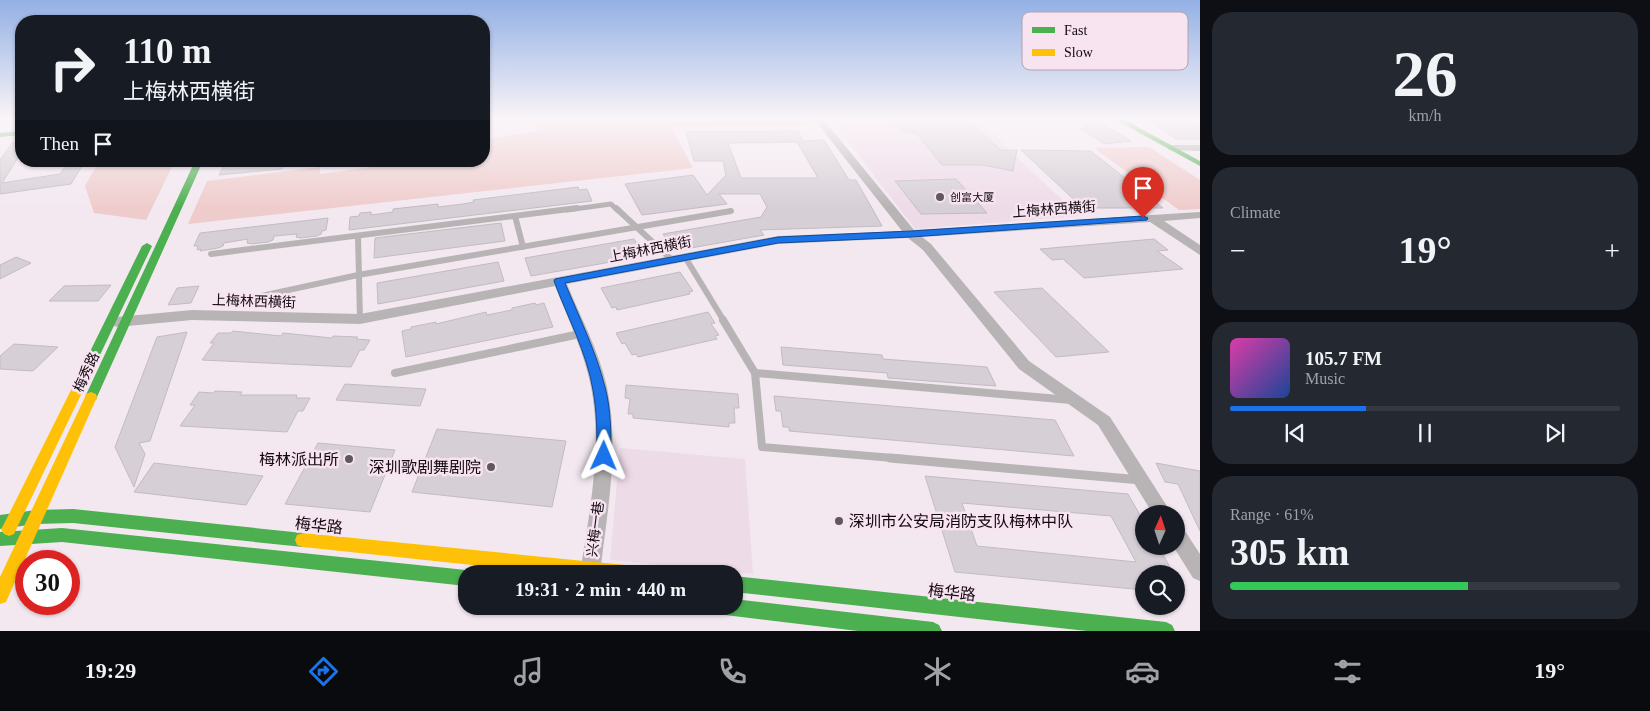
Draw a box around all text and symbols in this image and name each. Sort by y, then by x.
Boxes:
legend [1022,12,1188,70]
text: Fast [1064,23,1087,38]
text: 110 m [123,32,211,71]
icon: right [40,35,105,100]
text: 26 [1393,38,1458,110]
text: Slow [1064,45,1094,60]
text: 上梅林西横街 [123,79,255,104]
text: km/h [1409,107,1441,124]
icon: arrive [89,130,117,158]
text: Then [40,133,79,154]
pin [1122,167,1164,218]
icon: arrive [1129,174,1157,202]
marker: 创富大厦 [934,191,946,203]
place label: 创富大厦 [950,191,994,203]
street label: 上梅林西横街 [1012,199,1096,220]
text: Climate [1230,204,1281,221]
text: 19° [1398,229,1452,271]
street label: 上梅林西横街 [607,234,693,265]
text: − [1230,235,1246,266]
text: + [1604,235,1620,266]
street label: 上梅林西横街 [212,293,296,310]
text: 105.7 FM [1305,348,1382,369]
street label: 梅秀路 [71,350,102,394]
text: Music [1305,370,1345,387]
icon: previous [1281,419,1309,447]
icon: pause [1411,419,1439,447]
icon: next [1541,419,1569,447]
position arrow [577,429,629,481]
place label: 梅林派出所 [259,451,339,468]
marker: 梅林派出所 [343,453,355,465]
place label: 深圳歌剧舞剧院 [369,459,481,476]
marker: 深圳歌剧舞剧院 [485,461,497,473]
street label: 兴梅一巷 [585,500,606,558]
north arrow [1135,505,1185,555]
map controls [1135,505,1185,615]
text: Range · 61% [1230,506,1314,523]
place label: 深圳市公安局消防支队梅林中队 [849,513,1073,530]
street label: 梅华路 [294,515,344,536]
marker: 深圳市公安局消防支队梅林中队 [833,515,845,527]
text: 305 km [1230,531,1349,573]
speed limit sign: 30 [15,550,80,615]
button: search [1135,565,1185,615]
text: 19:31 · 2 min · 440 m [515,579,686,600]
street label: 梅华路 [927,582,977,603]
icon: directions [306,654,341,689]
icon: music [511,654,546,689]
icon: phone [715,654,750,689]
icon: climate [920,654,955,689]
icon: car [1125,654,1160,689]
icon: filters [1330,654,1365,689]
text: 19:29 [85,658,136,683]
text: 19° [1534,658,1565,683]

